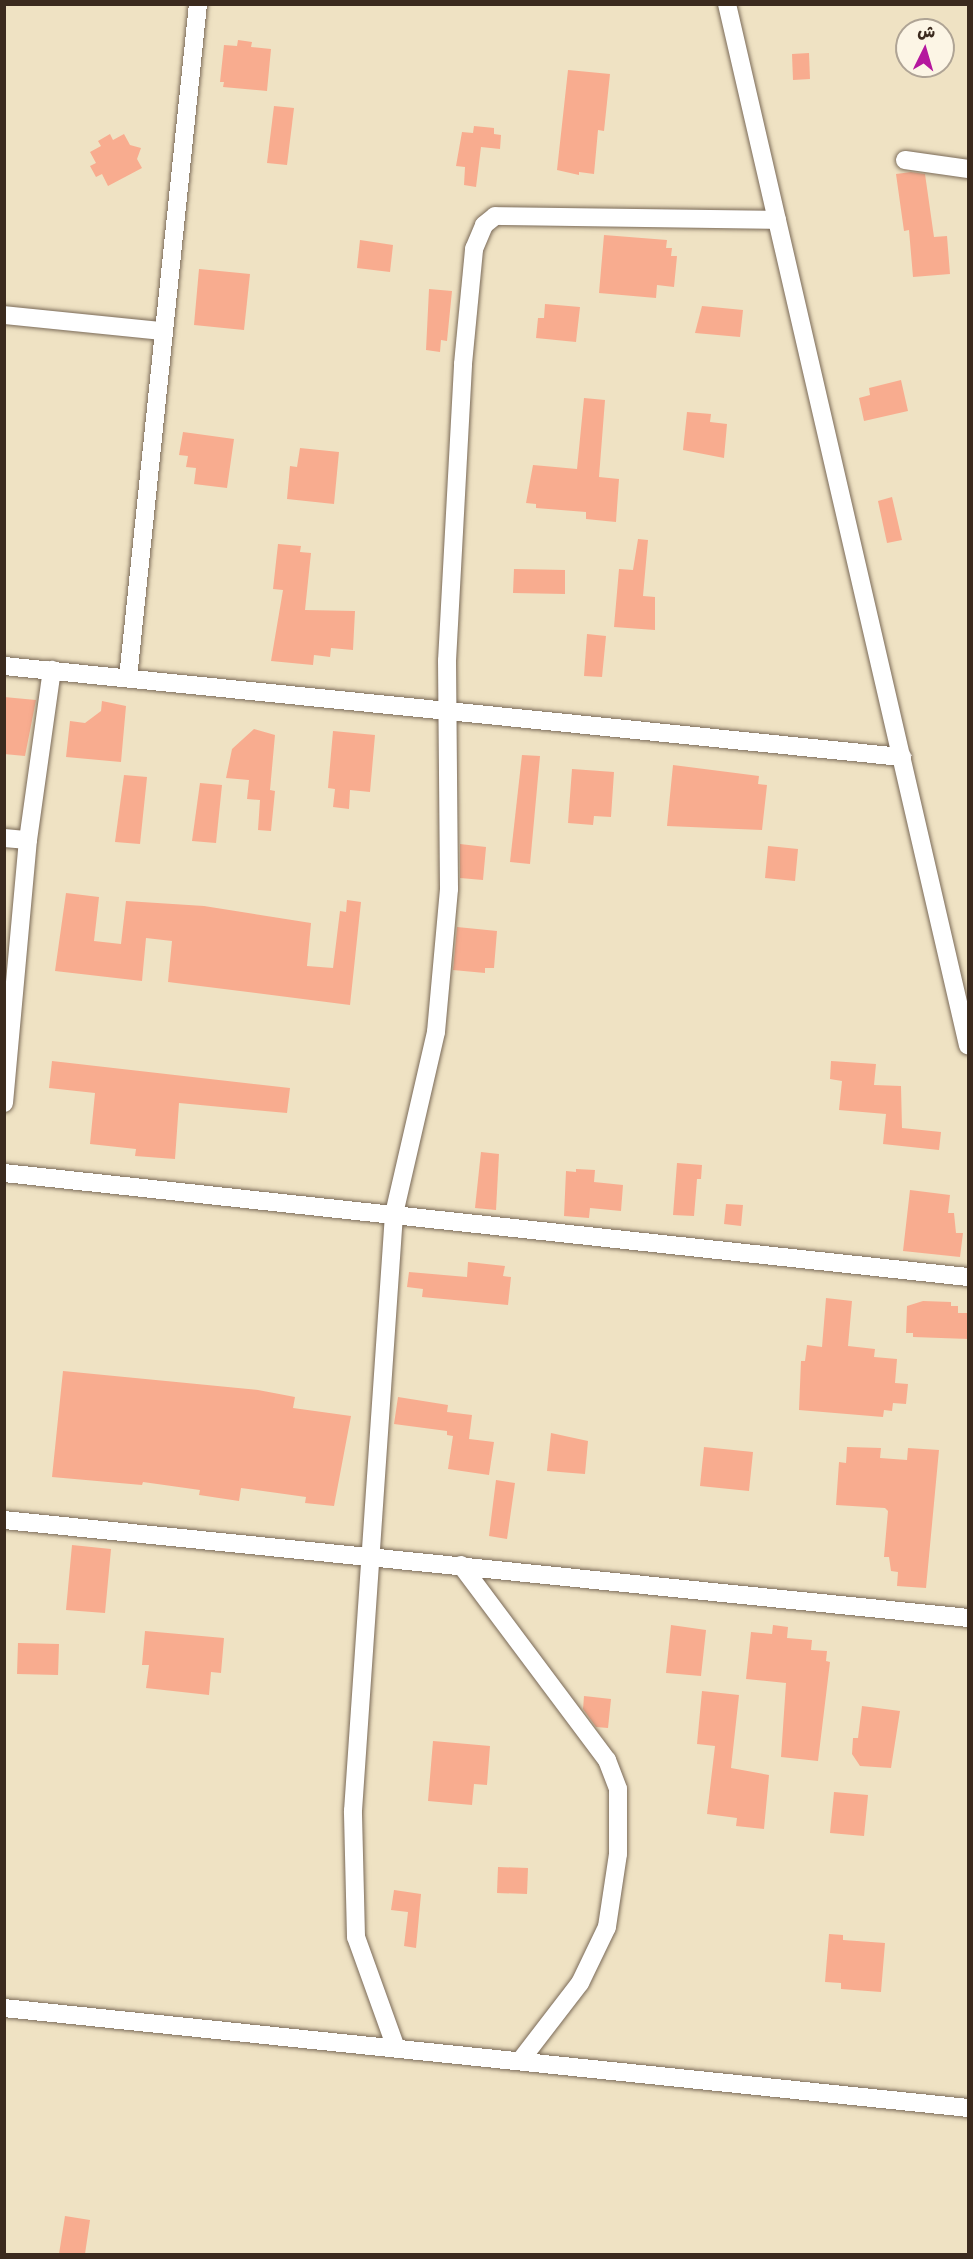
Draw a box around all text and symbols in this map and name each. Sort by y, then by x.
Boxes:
north arrow [895,18,955,78]
text: ش [917,21,936,43]

